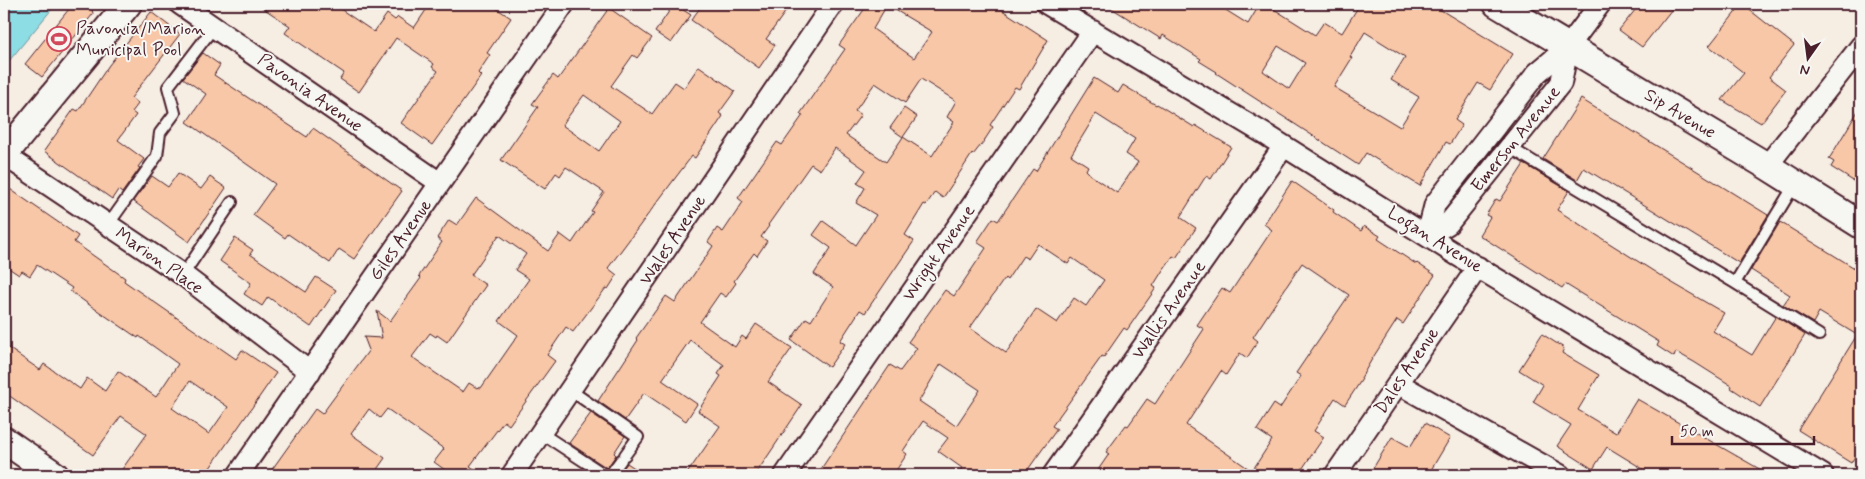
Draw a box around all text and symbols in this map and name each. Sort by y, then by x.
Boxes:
place label: Pavonia/Marion Municipal Pool [76,17,205,62]
sports icon: Pavonia/Marion Municipal Pool [46,26,72,52]
north arrow [1782,32,1832,82]
street label: Pavonia Avenue [253,48,367,138]
text: N [1798,60,1812,80]
street label: Emerson Avenue [1466,81,1566,197]
street label: Sip Avenue [1640,83,1720,145]
street label: Wales Avenue [634,190,712,290]
street label: Giles Avenue [364,194,438,286]
street label: Wright Avenue [897,200,982,306]
street label: Logan Avenue [1382,201,1487,281]
street label: Marion Place [110,222,208,300]
street label: Wallis Avenue [1126,256,1212,364]
street label: Dales Avenue [1369,323,1445,419]
scale bar [1672,414,1815,446]
text: 50 m [1680,422,1714,442]

